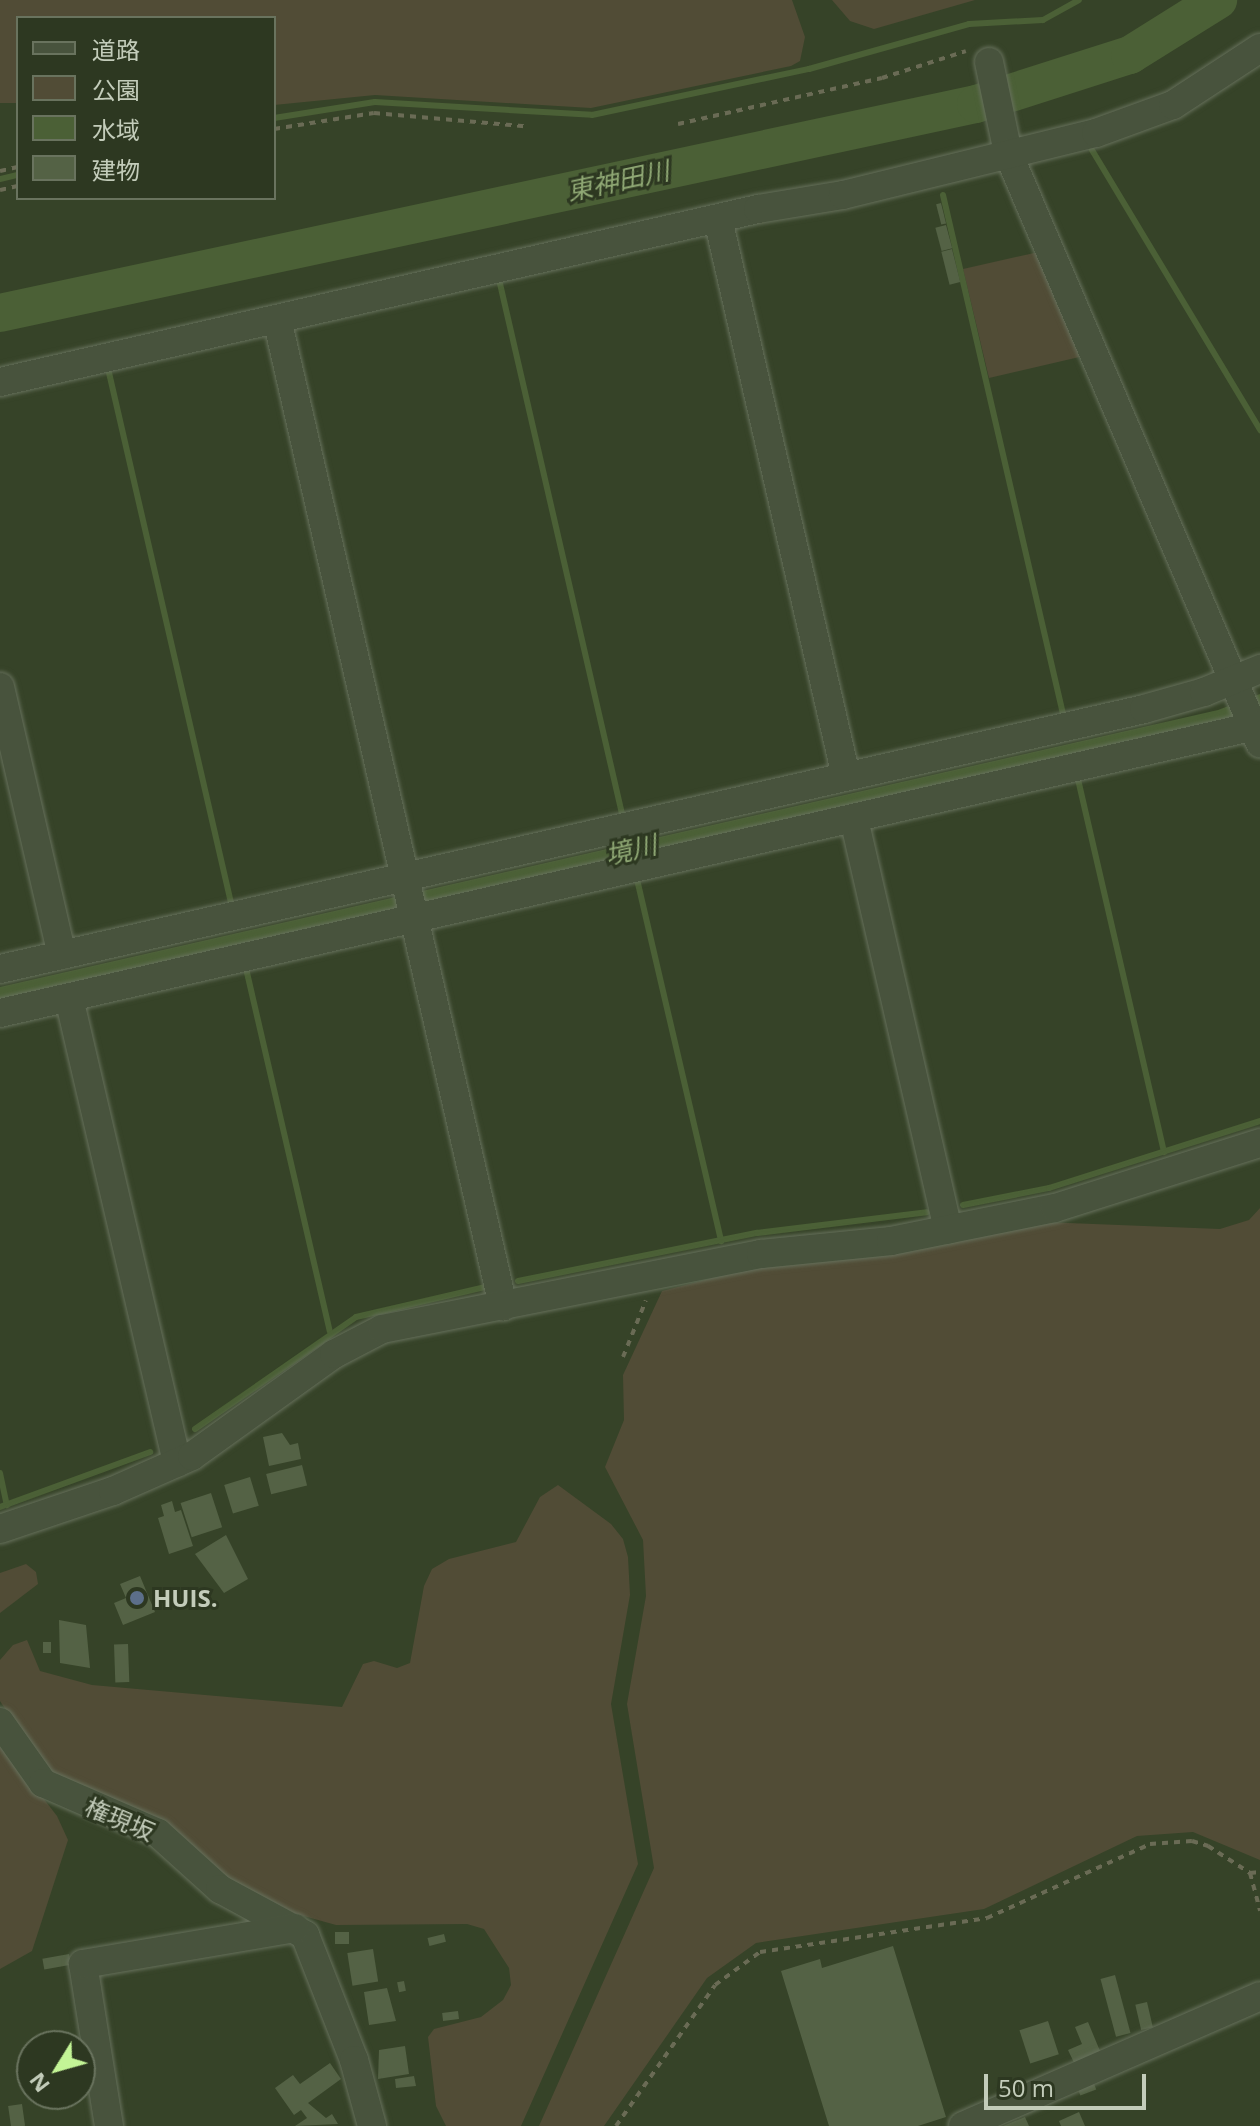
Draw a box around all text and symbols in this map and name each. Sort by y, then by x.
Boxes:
legend [16,16,276,200]
text: 道路 [92,33,140,66]
text: 公園 [92,73,140,106]
text: 水域 [92,113,140,146]
text: 建物 [92,153,140,186]
water label: 東神田川 [564,155,672,207]
water label: 境川 [602,829,660,871]
place label: HUIS. [153,1584,218,1612]
marker: HUIS. [128,1589,146,1607]
street label: 権現坂 [81,1792,159,1846]
north arrow [16,2030,96,2110]
scale bar [988,2058,1150,2108]
text: N [21,2067,56,2099]
text: 50 m [998,2071,1054,2104]

